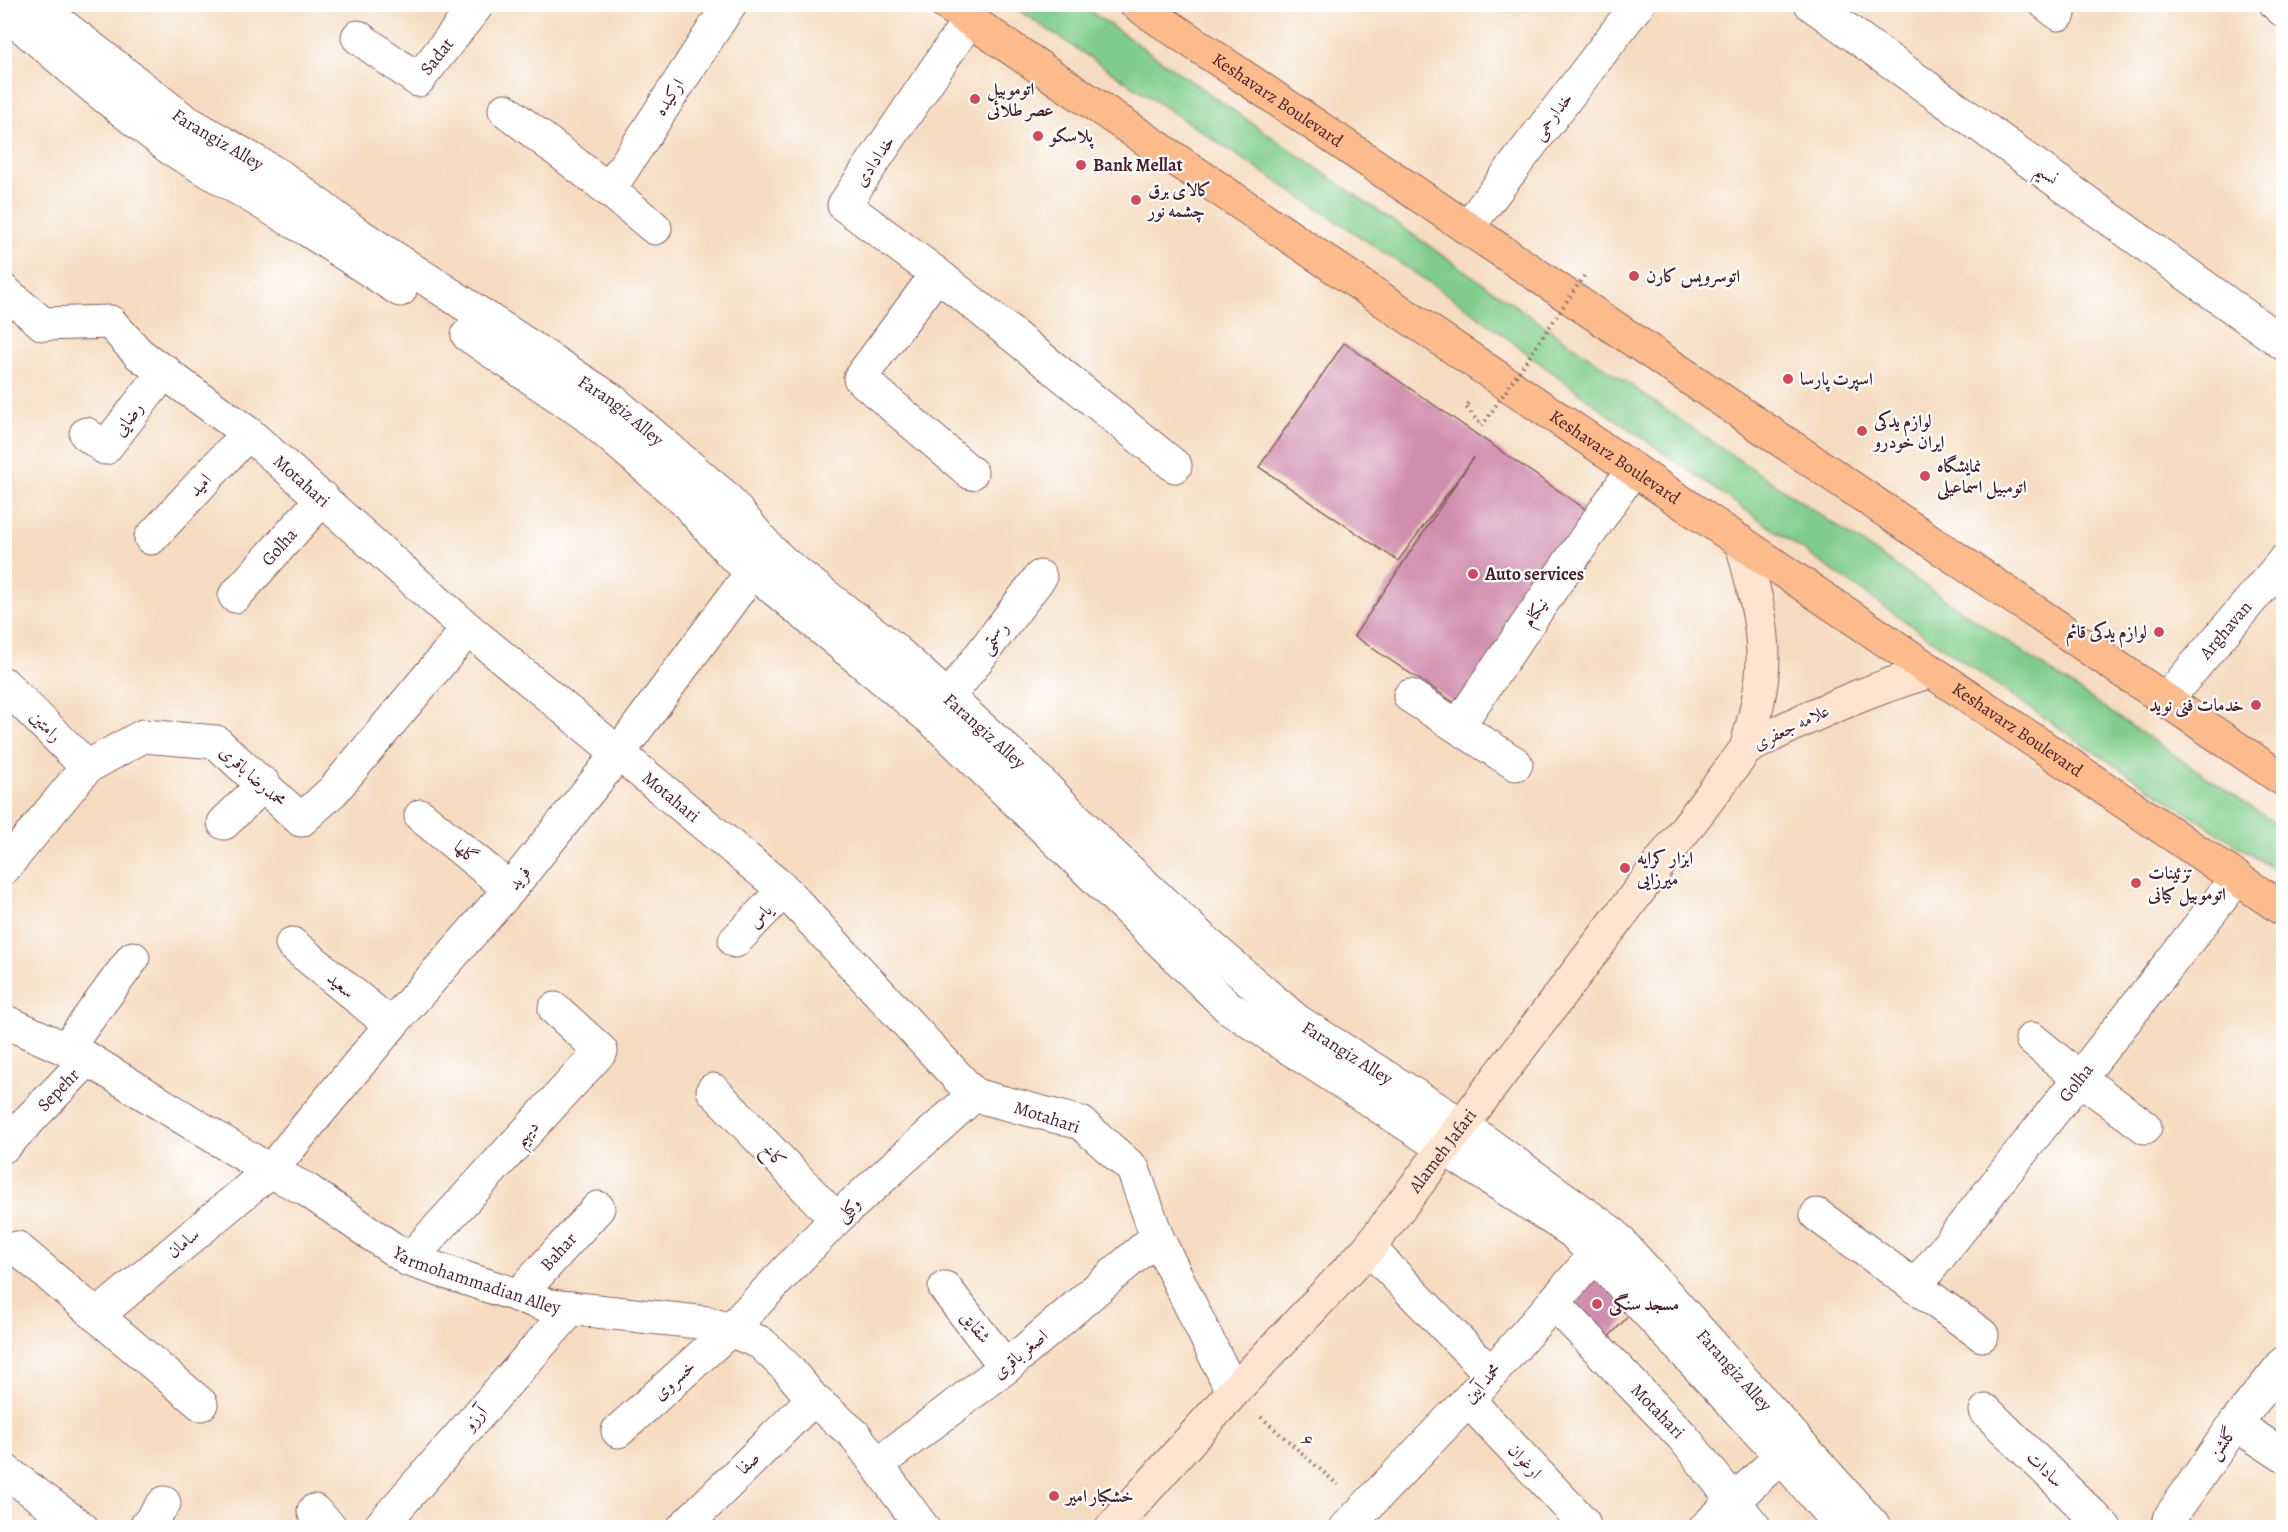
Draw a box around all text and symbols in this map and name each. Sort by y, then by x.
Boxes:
street label: Sadat [414,33,459,80]
street label: Keshavarz Boulevard [1208,47,1348,153]
street label: ارکیده [648,74,690,120]
place label: اتوموبیل عصر طلائی [986,77,1054,122]
street label: خدارحمی [1526,87,1578,145]
marker: اتوموبیل عصر طلائی [968,92,982,106]
street label: Farangiz Alley [167,103,269,177]
place label: پلاسکو [1048,124,1094,149]
marker: پلاسکو [1031,129,1045,143]
street label: خدادادی [848,131,900,191]
place label: Bank Mellat [1093,153,1183,177]
marker: Bank Mellat [1074,158,1088,172]
street label: نسیم [2027,158,2063,195]
place label: کالای برق چشمه نور [1146,178,1211,223]
marker: کالای برق چشمه نور [1129,193,1143,207]
place label: اتوسرویس کارن [1646,264,1740,288]
marker: اتوسرویس کارن [1627,269,1641,283]
place label: اسپرت پارسا [1800,367,1873,392]
street label: Farangiz Alley [573,369,670,452]
marker: اسپرت پارسا [1781,372,1795,386]
street label: رضایی [107,397,149,441]
street label: Keshavarz Boulevard [1545,404,1685,510]
place label: لوازم یدکی ایران خودرو [1872,409,1945,454]
marker: لوازم یدکی ایران خودرو [1855,424,1869,438]
street label: Motahari [268,449,335,513]
place label: نمایشگاه اتومبیل اسماعیلی [1936,454,2027,501]
street label: امید [183,468,217,502]
marker: نمایشگاه اتومبیل اسماعیلی [1918,469,1932,483]
street label: Golha [256,522,303,571]
place label: Auto services [1484,562,1584,586]
marker: Auto services [1466,567,1480,581]
street label: نیکنام [1516,593,1557,634]
street label: Arghavan [2193,595,2257,665]
street label: رستمی [974,617,1014,659]
place label: لوازم یدکی قائم [2066,620,2147,648]
marker: لوازم یدکی قائم [2152,625,2166,639]
street label: Keshavarz Boulevard [1947,677,2088,783]
street label: Farangiz Alley [938,688,1032,775]
place label: خدمات فنی نوید [2149,693,2244,718]
street label: علامه جعفری [1749,698,1833,756]
marker: خدمات فنی نوید [2249,698,2263,712]
street label: رامتین [25,705,67,747]
street label: محمدرضا باقری [215,740,291,812]
street label: Motahari [637,766,705,828]
street label: گلها [449,835,483,869]
place label: ابزار کرایه میرزایی [1636,846,1693,891]
street label: فرید [502,861,536,895]
marker: ابزار کرایه میرزایی [1618,861,1632,875]
place label: تزئینات اتوموبیل کیانی [2147,861,2226,907]
marker: تزئینات اتوموبیل کیانی [2129,876,2143,890]
street label: یاس [743,897,779,933]
street label: سعید [322,966,360,1004]
street label: Farangiz Alley [1297,1015,1398,1091]
street label: Golha [2053,1058,2099,1107]
street label: Sepehr [32,1063,85,1117]
street label: Motahari [1011,1095,1083,1139]
street label: Alameh Jafari [1402,1104,1482,1198]
street label: دیهیم [508,1115,549,1155]
street label: کاخ [753,1137,792,1175]
street label: وکیلی [830,1191,867,1228]
street label: سامان [162,1222,204,1264]
street label: Bahar [535,1227,582,1276]
street label: Yarmohammadian Alley [387,1240,563,1319]
place label: مسجد سنگی [1609,1292,1679,1316]
marker: مسجد سنگی [1590,1297,1604,1311]
street label: شقایق [956,1306,996,1348]
street label: اصغر باقری [987,1324,1053,1384]
street label: Farangiz Alley [1691,1324,1778,1417]
street label: خسروی [648,1355,700,1405]
street label: محمد آیین [1458,1358,1506,1408]
street label: Motahari [1626,1378,1690,1444]
street label: آرزو [456,1399,494,1437]
street label: گلشن [2202,1422,2242,1464]
street label: ۶ [1296,1427,1320,1453]
street label: ارغوان [1503,1438,1548,1484]
street label: سادات [2021,1445,2069,1493]
street label: صفا [731,1446,765,1480]
place label: خشکبار امیر [1064,1484,1134,1508]
marker: خشکبار امیر [1047,1489,1061,1503]

